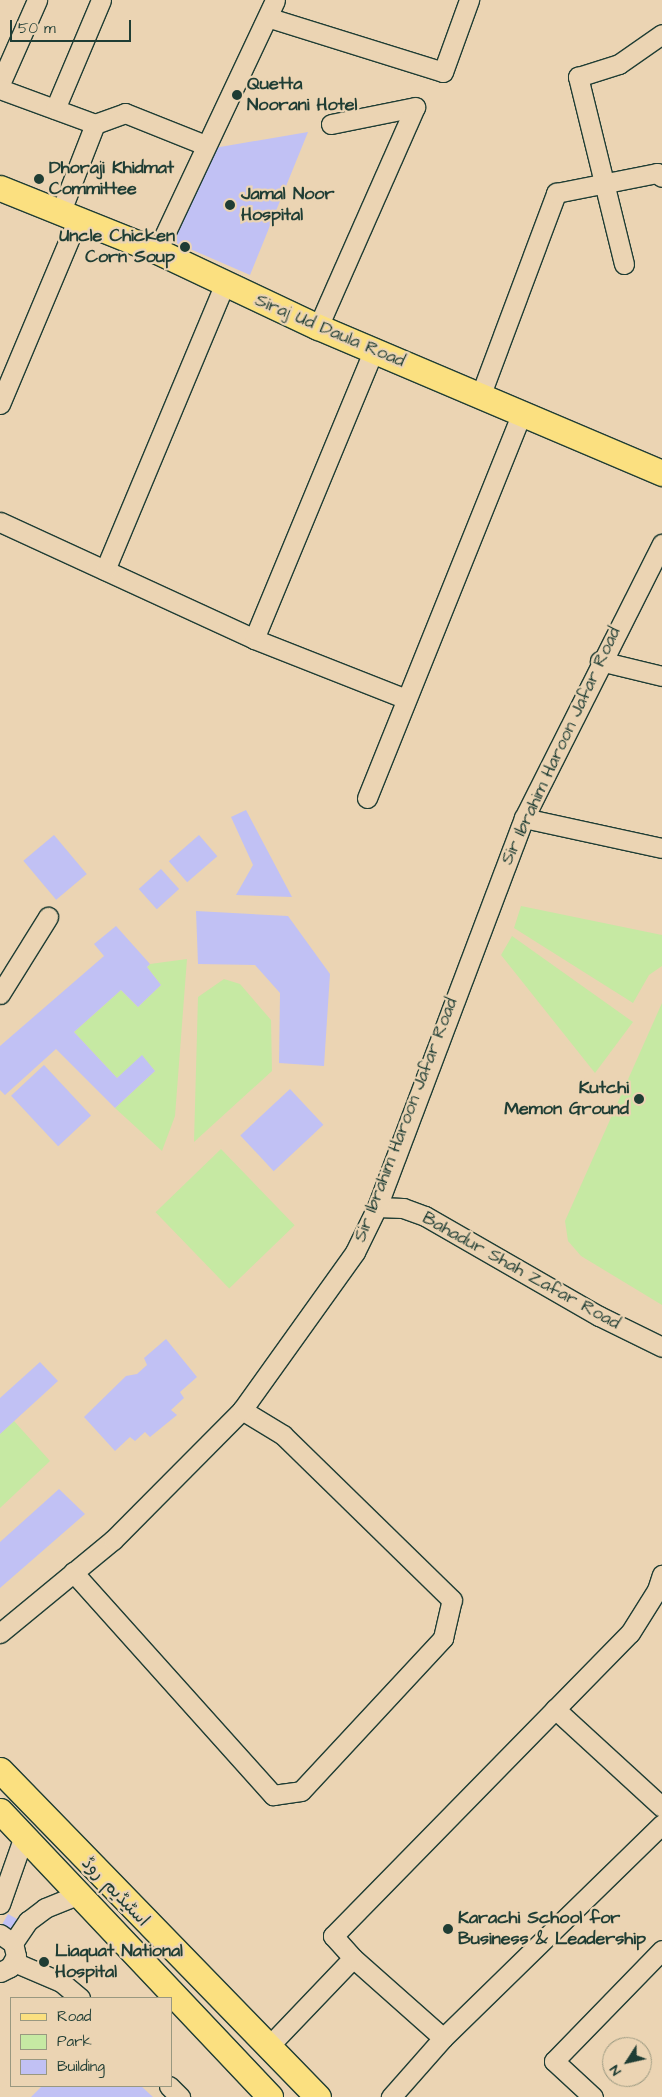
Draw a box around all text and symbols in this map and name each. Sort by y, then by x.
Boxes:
scale bar [12,10,134,42]
text: 50 m [18,18,56,39]
place label: Quetta Noorani Hotel [247,74,357,116]
marker: Quetta Noorani Hotel [231,89,243,101]
place label: Dhoraji Khidmat Committee [49,158,174,200]
marker: Dhoraji Khidmat Committee [33,173,45,185]
place label: Jamal Noor Hospital [241,184,334,226]
marker: Jamal Noor Hospital [223,198,237,212]
place label: Uncle Chicken Corn Soup [59,226,175,268]
marker: Uncle Chicken Corn Soup [179,241,191,253]
street label: Siraj Ud Daula Road [252,290,408,372]
street label: Sir Ibrahim Haroon Jafar Road [496,624,626,868]
street label: Sir Ibrahim Haroon Jafar Road [349,995,463,1245]
place label: Kutchi Memon Ground [504,1078,629,1120]
marker: Kutchi Memon Ground [633,1093,645,1105]
street label: Bahadur Shah Zafar Road [418,1208,624,1334]
street label: اسٹیڈیم روڈ [76,1853,154,1931]
place label: Karachi School for Business & Leadership [458,1908,646,1950]
marker: Karachi School for Business & Leadership [442,1923,454,1935]
place label: Liaquat National Hospital [55,1941,183,1984]
marker: Liaquat National Hospital [37,1955,51,1969]
legend [10,1997,172,2087]
text: Road [57,2006,91,2027]
text: Park [57,2031,92,2052]
north arrow [602,2037,652,2087]
text: Building [57,2056,105,2077]
text: N [605,2061,626,2079]

